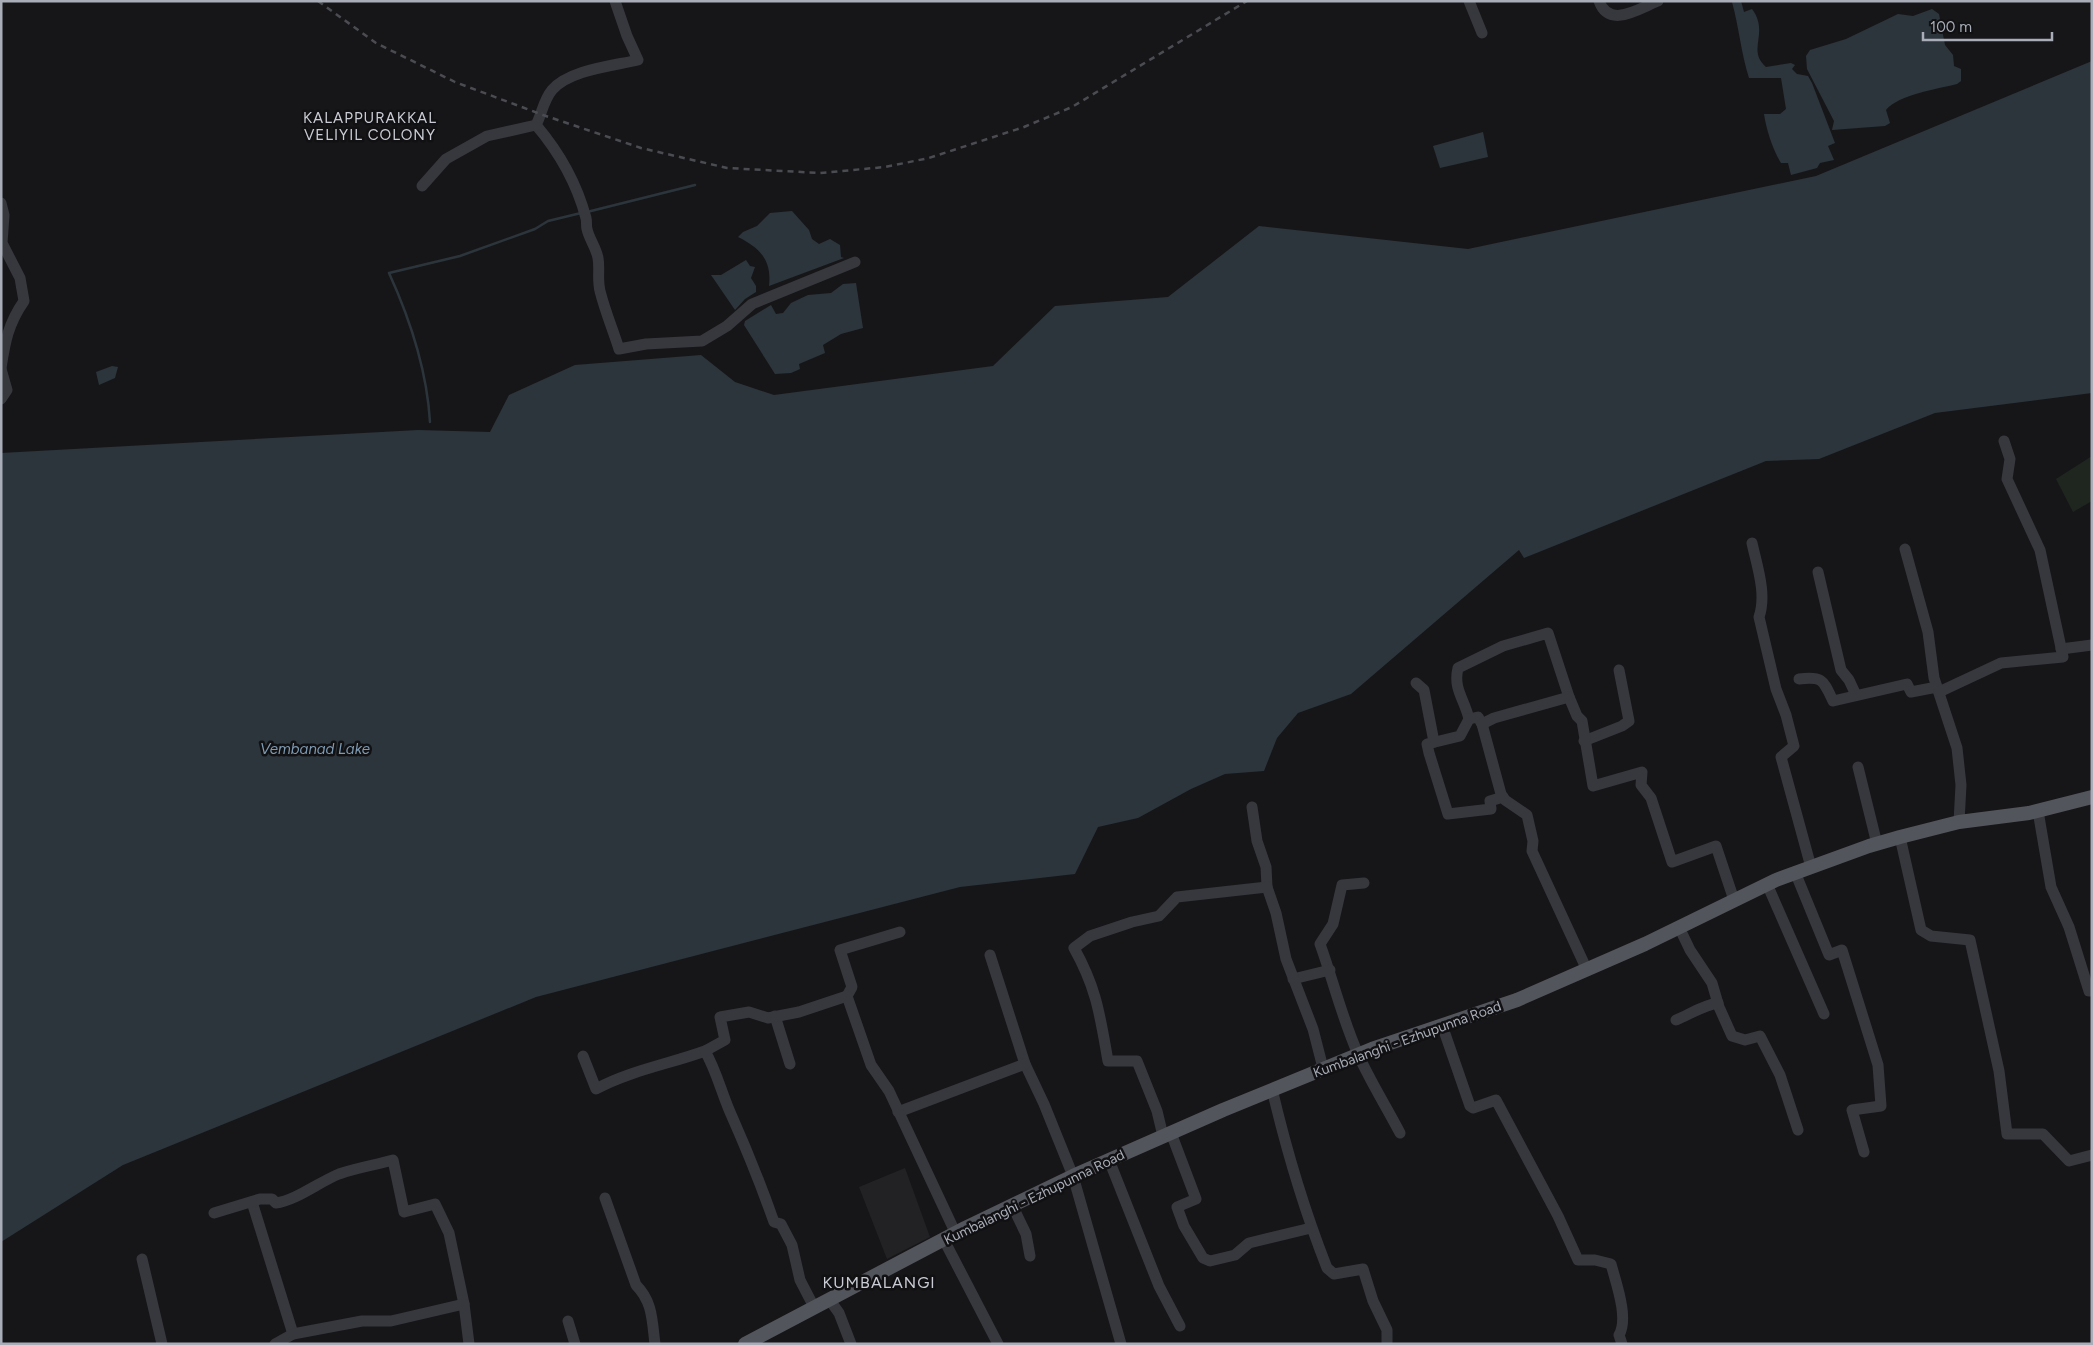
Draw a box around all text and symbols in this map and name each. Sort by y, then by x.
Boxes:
scale bar [1923,10,2052,42]
text: 100 m [1930,18,1972,36]
district label: KALAPPURAKKAL VELIYIL COLONY [303,109,437,144]
water label: Vembanad Lake [260,740,370,758]
street label: Kumbalanghi - Ezhupunna Road [1311,997,1504,1081]
street label: Kumbalanghi - Ezhupunna Road [941,1146,1127,1249]
district label: KUMBALANGI [823,1273,935,1292]

